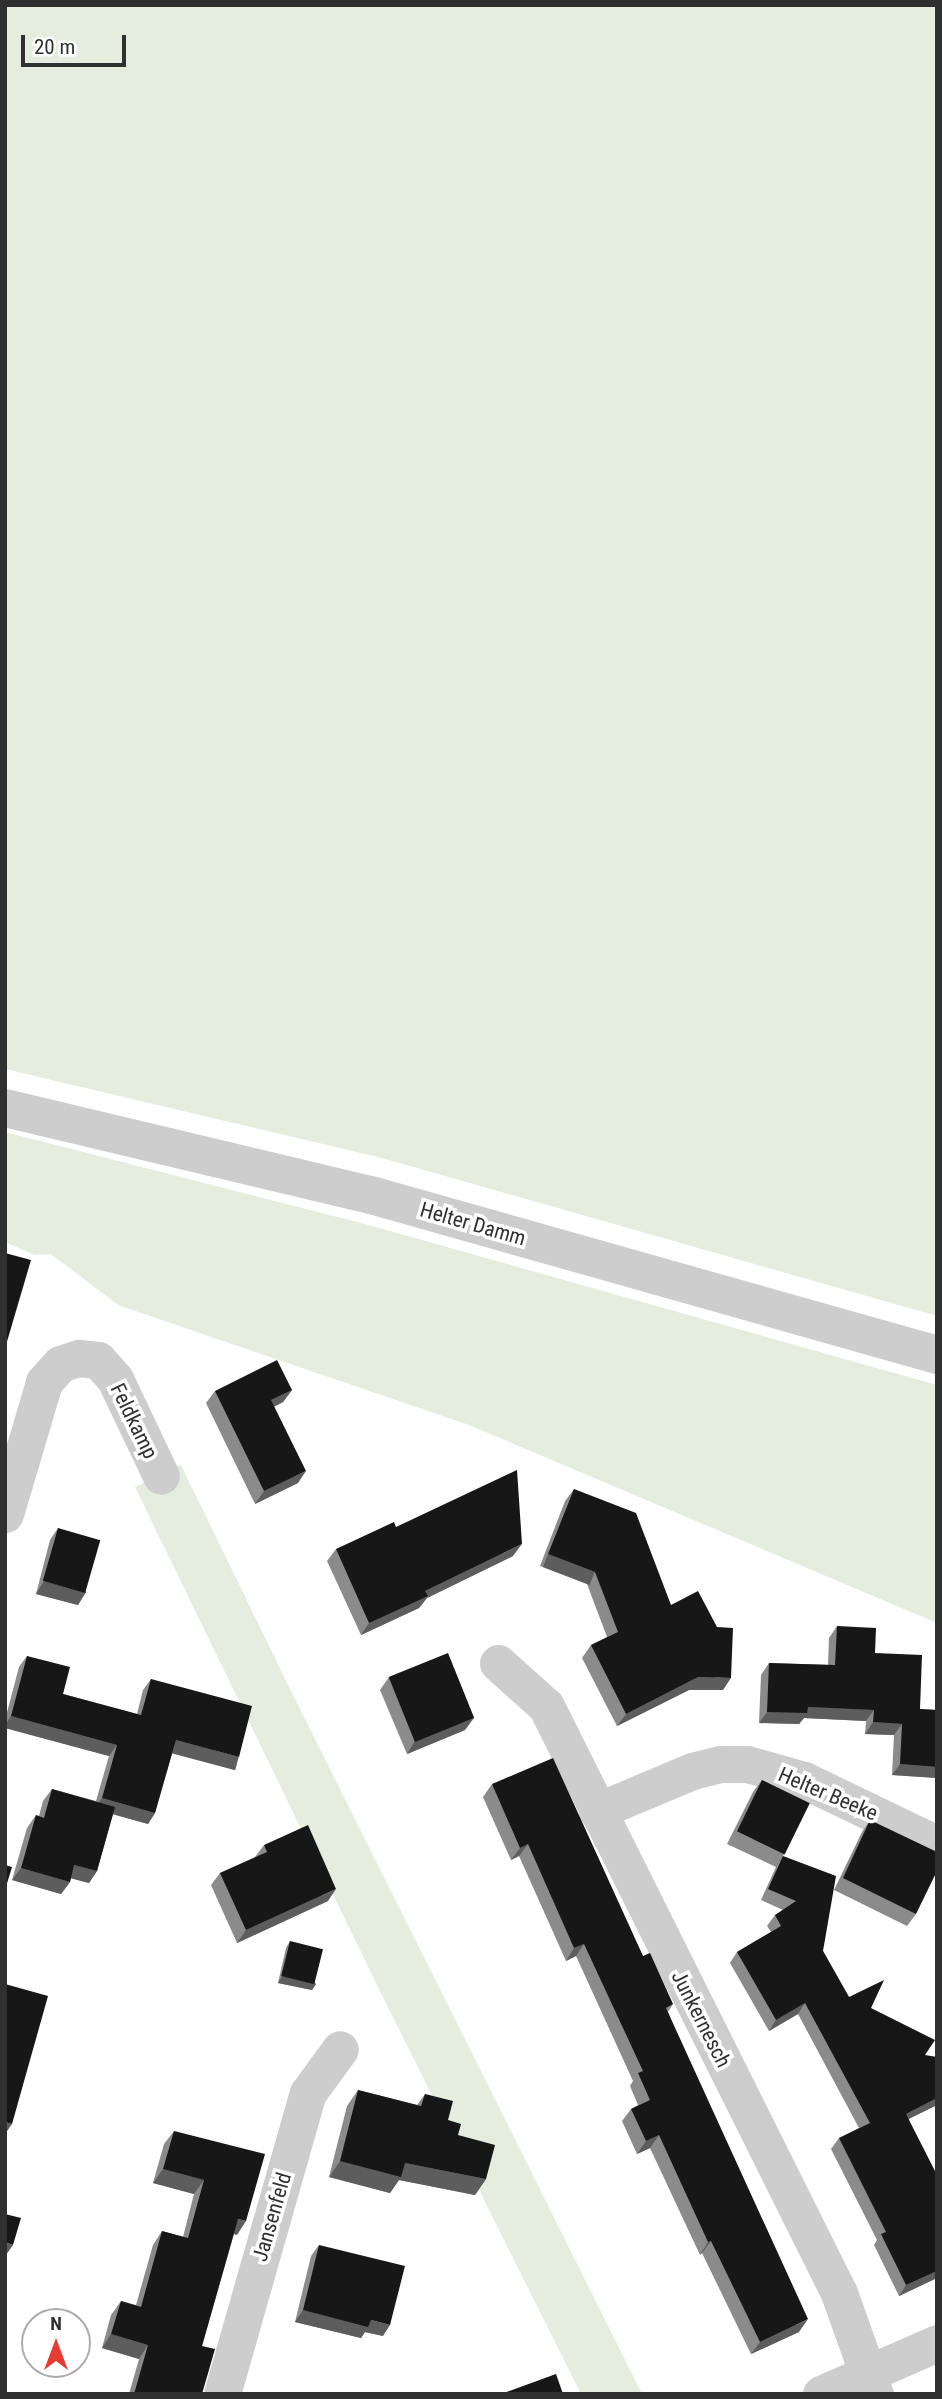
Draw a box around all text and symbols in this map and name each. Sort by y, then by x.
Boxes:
scale bar [24,21,130,65]
text: 20 m [34,35,75,59]
street label: Helter Damm [417,1197,529,1251]
street label: Feldkamp [105,1379,163,1463]
street label: Helter Beeke [775,1762,881,1826]
street label: Junkernesch [666,1966,736,2072]
street label: Jansenfeld [247,2170,297,2264]
north arrow [21,2308,91,2378]
text: N [50,2312,62,2335]

